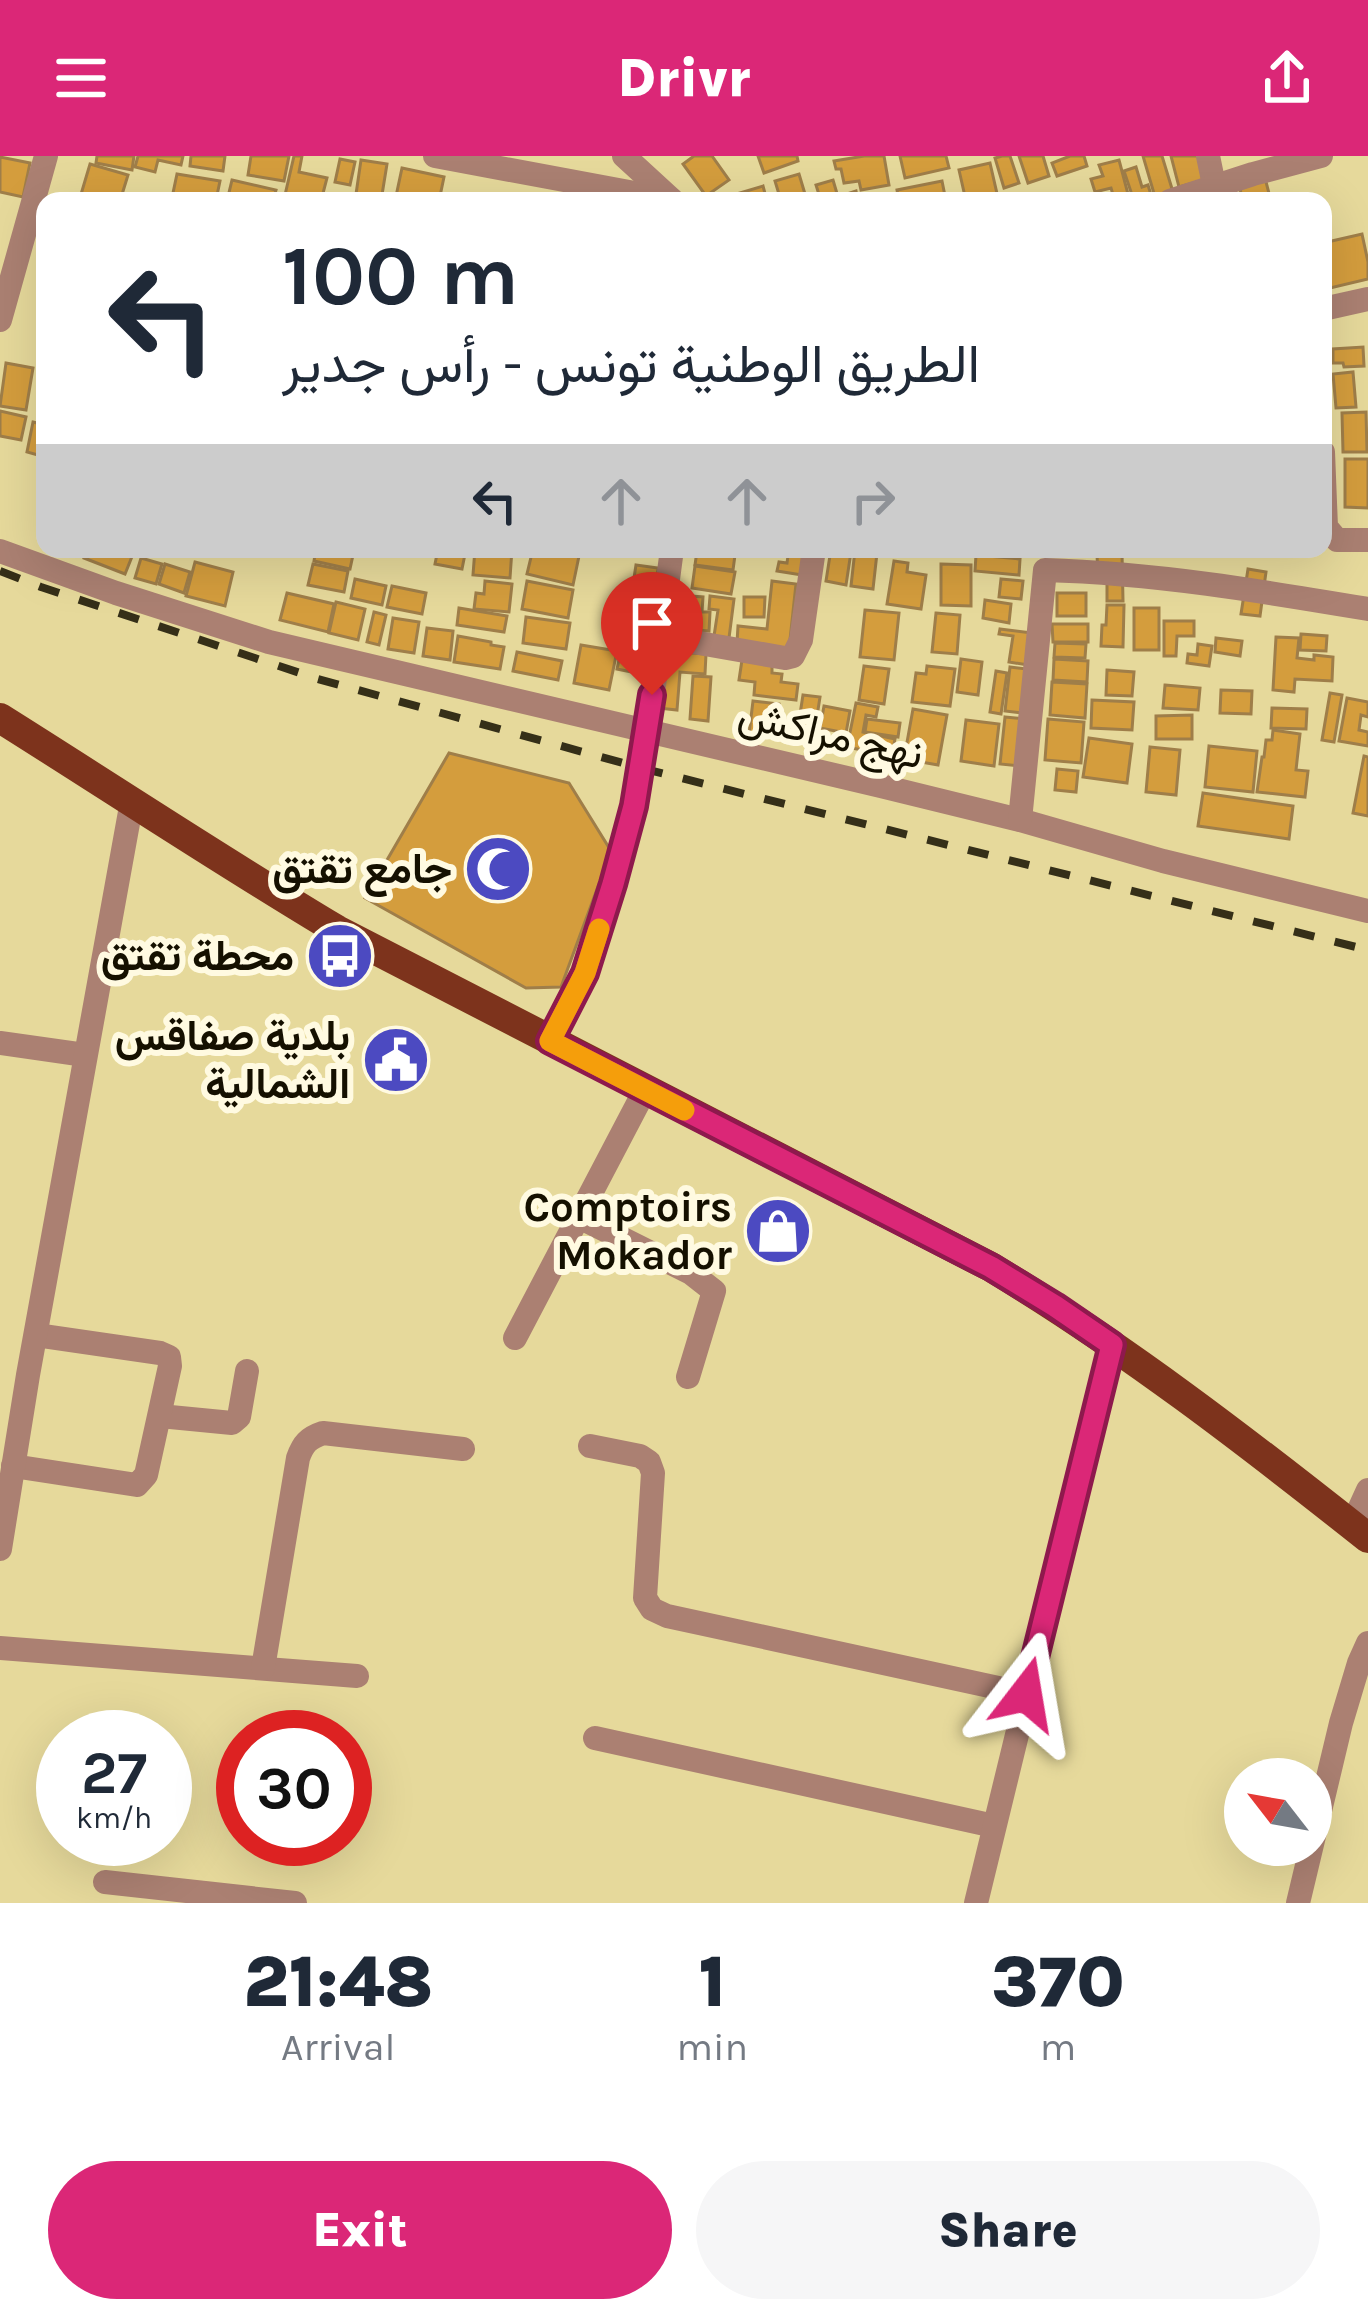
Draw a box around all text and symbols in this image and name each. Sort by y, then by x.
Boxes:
icon: menu [48,45,114,111]
icon: share [1254,45,1320,111]
text: Drivr [618,46,750,110]
text: 100 m [282,227,519,325]
icon: left [84,240,240,396]
text: الطريق الوطنية تونس - رأس جدير [282,332,980,396]
icon: left [462,468,528,534]
icon: ahead [588,468,654,534]
icon: ahead [714,468,780,534]
icon: right [840,468,906,534]
pin [601,572,703,695]
icon: arrive [619,590,685,656]
street label: نهج مراكش [733,689,928,782]
mosque icon: جامع تقتق [463,834,533,904]
place label: جامع تقتق [272,844,452,897]
bus stop icon: محطة تقتق [305,921,375,991]
place label: محطة تقتق [101,931,294,981]
place label: بلدية صفاقس الشمالية [115,1011,350,1109]
public building icon: بلدية صفاقس الشمالية [361,1025,431,1095]
place label: Comptoirs Mokador [523,1182,733,1280]
shop icon: Comptoirs Mokador [743,1196,813,1266]
position arrow [963,1631,1089,1757]
speed limit sign: 30 [216,1710,372,1866]
text: 27 [81,1738,147,1808]
north arrow [1224,1758,1332,1866]
map controls [1224,1758,1332,1866]
text: km/h [76,1800,152,1836]
text: 21:48 [243,1940,433,2024]
text: 1 [698,1940,726,2024]
text: 370 [991,1940,1125,2024]
text: Arrival [281,2024,395,2070]
text: min [676,2024,748,2070]
text: m [1040,2024,1076,2070]
button: Exit [48,2161,672,2299]
button: Share [696,2161,1320,2299]

